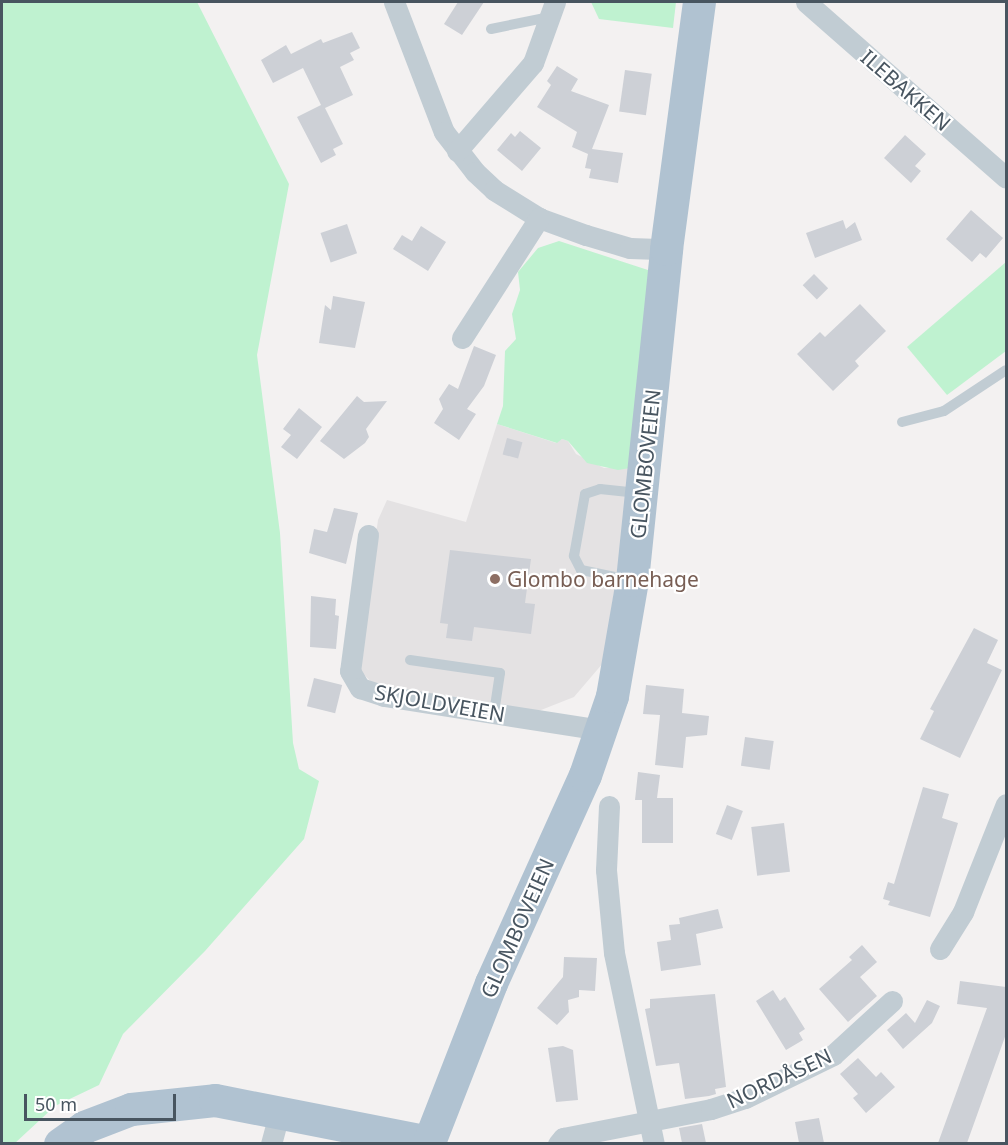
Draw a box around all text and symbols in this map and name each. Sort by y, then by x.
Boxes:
street label: ILEBAKKEN [856,44,956,136]
street label: GLOMBOVEIEN [625,388,665,540]
place label: Glombo barnehage [507,566,699,592]
marker: Glombo barnehage [488,572,502,586]
street label: SKJOLDVEIEN [373,679,507,727]
street label: GLOMBOVEIEN [475,854,559,1002]
street label: NORDÅSEN [723,1043,835,1113]
scale bar [27,1082,178,1120]
text: 50 m [35,1092,77,1116]

